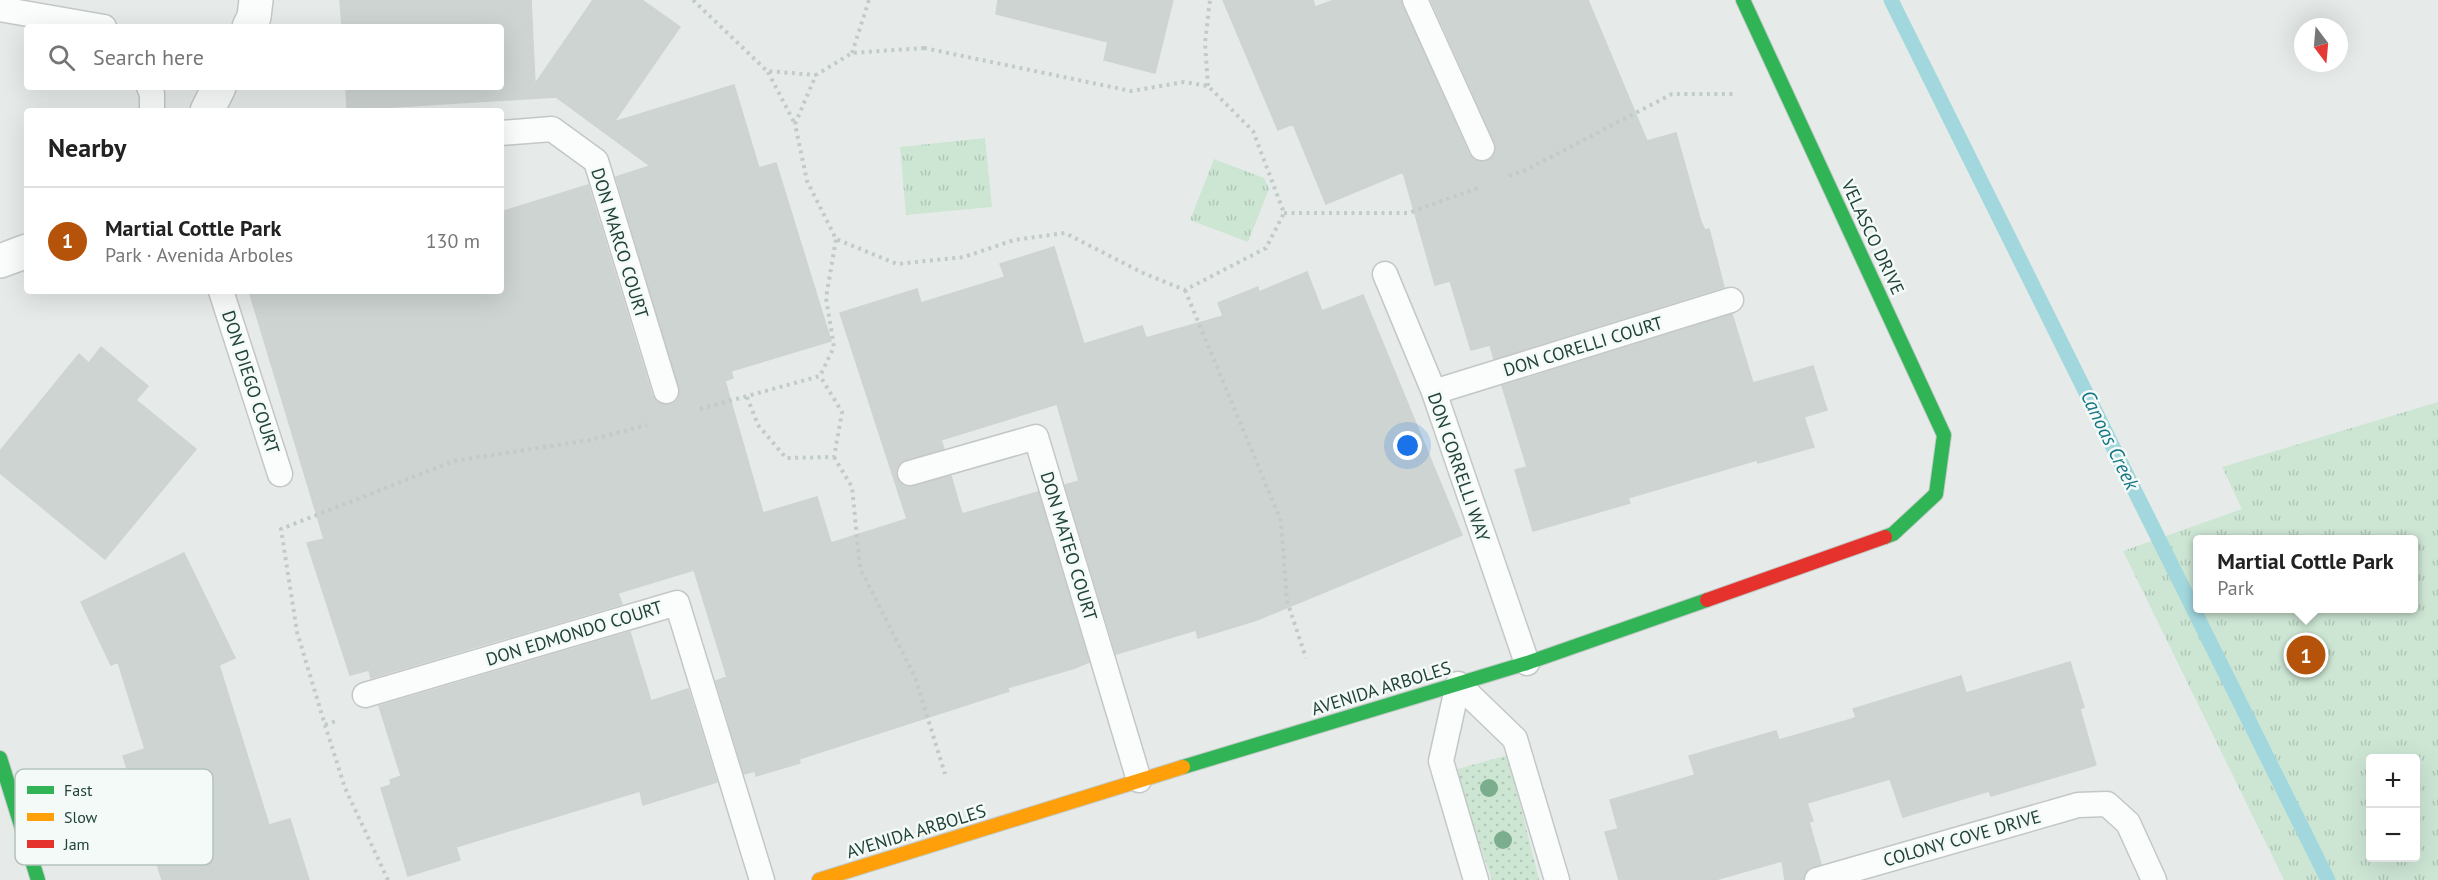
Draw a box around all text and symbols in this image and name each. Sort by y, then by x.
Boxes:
north arrow [2294,18,2348,72]
search box [24,24,504,90]
icon: search [45,41,78,74]
text: Search here [93,43,204,71]
text: Nearby [48,131,126,164]
street label: DON MARCO COURT [586,165,654,321]
street label: VELASCO DRIVE [1836,175,1910,298]
text: Martial Cottle Park [105,214,281,242]
text: 1 [62,228,73,254]
text: 130 m [426,228,480,254]
text: Park · Avenida Arboles [105,242,293,268]
street label: DON DIEGO COURT [217,307,285,457]
street label: DON CORELLI COURT [1500,311,1666,381]
water label: Canoas Creek [2075,386,2146,495]
street label: DON CORRELLI WAY [1423,389,1495,545]
your location [1393,431,1422,460]
street label: DON MATEO COURT [1035,469,1103,623]
popup [2193,535,2418,613]
text: Martial Cottle Park [2217,547,2394,575]
text: Park [2217,575,2254,601]
street label: DON EDMONDO COURT [483,595,665,671]
pin: 1 [2286,632,2326,678]
street label: AVENIDA ARBOLES [1308,656,1454,720]
map controls [2366,754,2420,862]
button: + [2366,754,2420,808]
legend [15,769,213,865]
text: Fast [64,780,93,800]
street label: AVENIDA ARBOLES [843,799,989,863]
street label: COLONY COVE DRIVE [1880,804,2044,872]
text: Slow [64,807,98,827]
button: − [2366,808,2420,862]
text: Jam [63,834,90,854]

